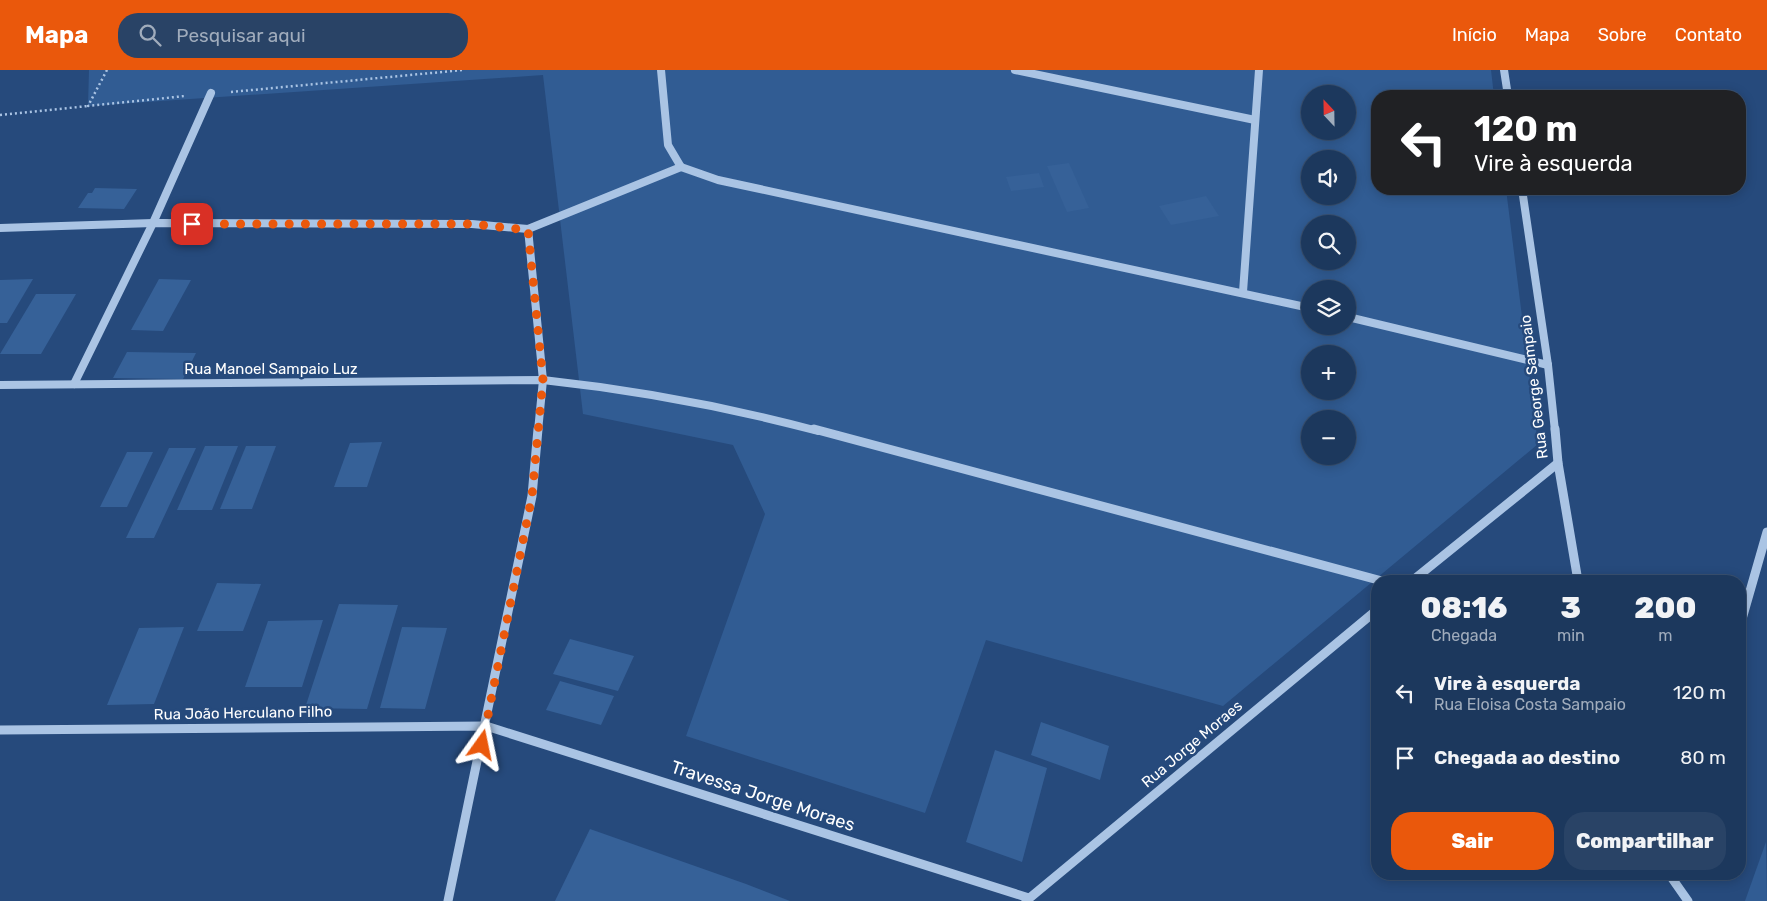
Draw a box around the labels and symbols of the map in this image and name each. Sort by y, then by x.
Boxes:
north arrow [1301,85,1356,140]
pin [171,203,213,245]
street label: Rua George Sampaio [1516,314,1552,460]
street label: Rua Manoel Sampaio Luz [184,360,358,378]
street label: Rua Jorge Moraes [1138,696,1246,791]
street label: Rua João Herculano Filho [154,702,332,724]
position arrow [455,718,507,770]
street label: Travessa Jorge Moraes [668,756,858,836]

